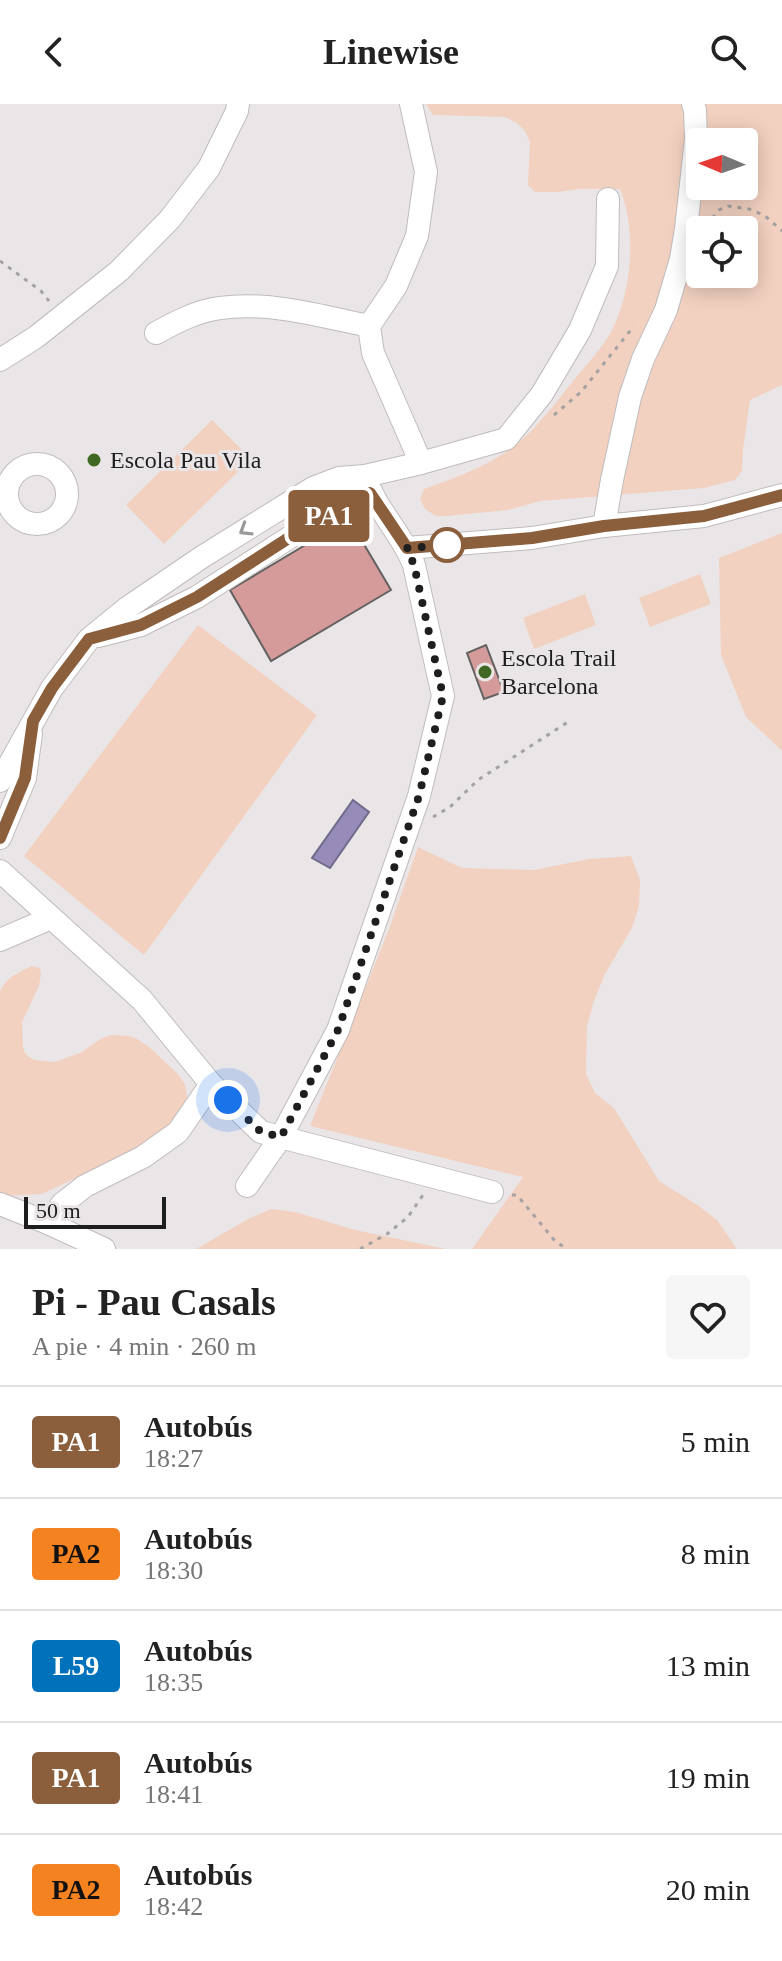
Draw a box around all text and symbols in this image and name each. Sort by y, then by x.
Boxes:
icon: back [32,30,76,74]
icon: search [706,30,750,74]
text: Linewise [323,32,459,72]
north arrow [686,128,758,200]
map controls [686,128,758,288]
button: locate [686,216,758,288]
place label: Escola Pau Vila [110,447,262,473]
marker: Escola Pau Vila [85,451,103,469]
line badge: PA1 [283,490,375,542]
text: PA1 [304,500,354,531]
one-way arrow [239,520,253,535]
unlabelled marker [430,528,464,562]
place label: Escola Trail Barcelona [501,645,617,699]
marker: Escola Trail Barcelona [476,663,494,681]
your location [208,1080,248,1120]
scale bar [24,1193,166,1229]
text: 50 m [36,1198,81,1223]
button: heart [666,1275,750,1359]
text: Pi - Pau Casals [32,1281,276,1323]
text: A pie · 4 min · 260 m [32,1332,257,1361]
text: Autobús [144,1410,252,1443]
text: 5 min [681,1425,750,1458]
text: PA1 [51,1426,101,1457]
text: 18:27 [144,1444,203,1473]
text: Autobús [144,1522,252,1555]
text: 8 min [681,1537,750,1570]
text: PA2 [51,1538,101,1569]
text: 18:30 [144,1556,203,1585]
text: Autobús [144,1634,252,1667]
text: 13 min [666,1649,750,1682]
text: L59 [53,1650,99,1681]
text: 18:35 [144,1668,203,1697]
text: Autobús [144,1746,252,1779]
text: 19 min [666,1761,750,1794]
text: PA1 [51,1762,101,1793]
text: 18:41 [144,1780,203,1809]
text: Autobús [144,1858,252,1891]
text: 20 min [666,1873,750,1906]
text: PA2 [51,1874,101,1905]
text: 18:42 [144,1892,203,1921]

